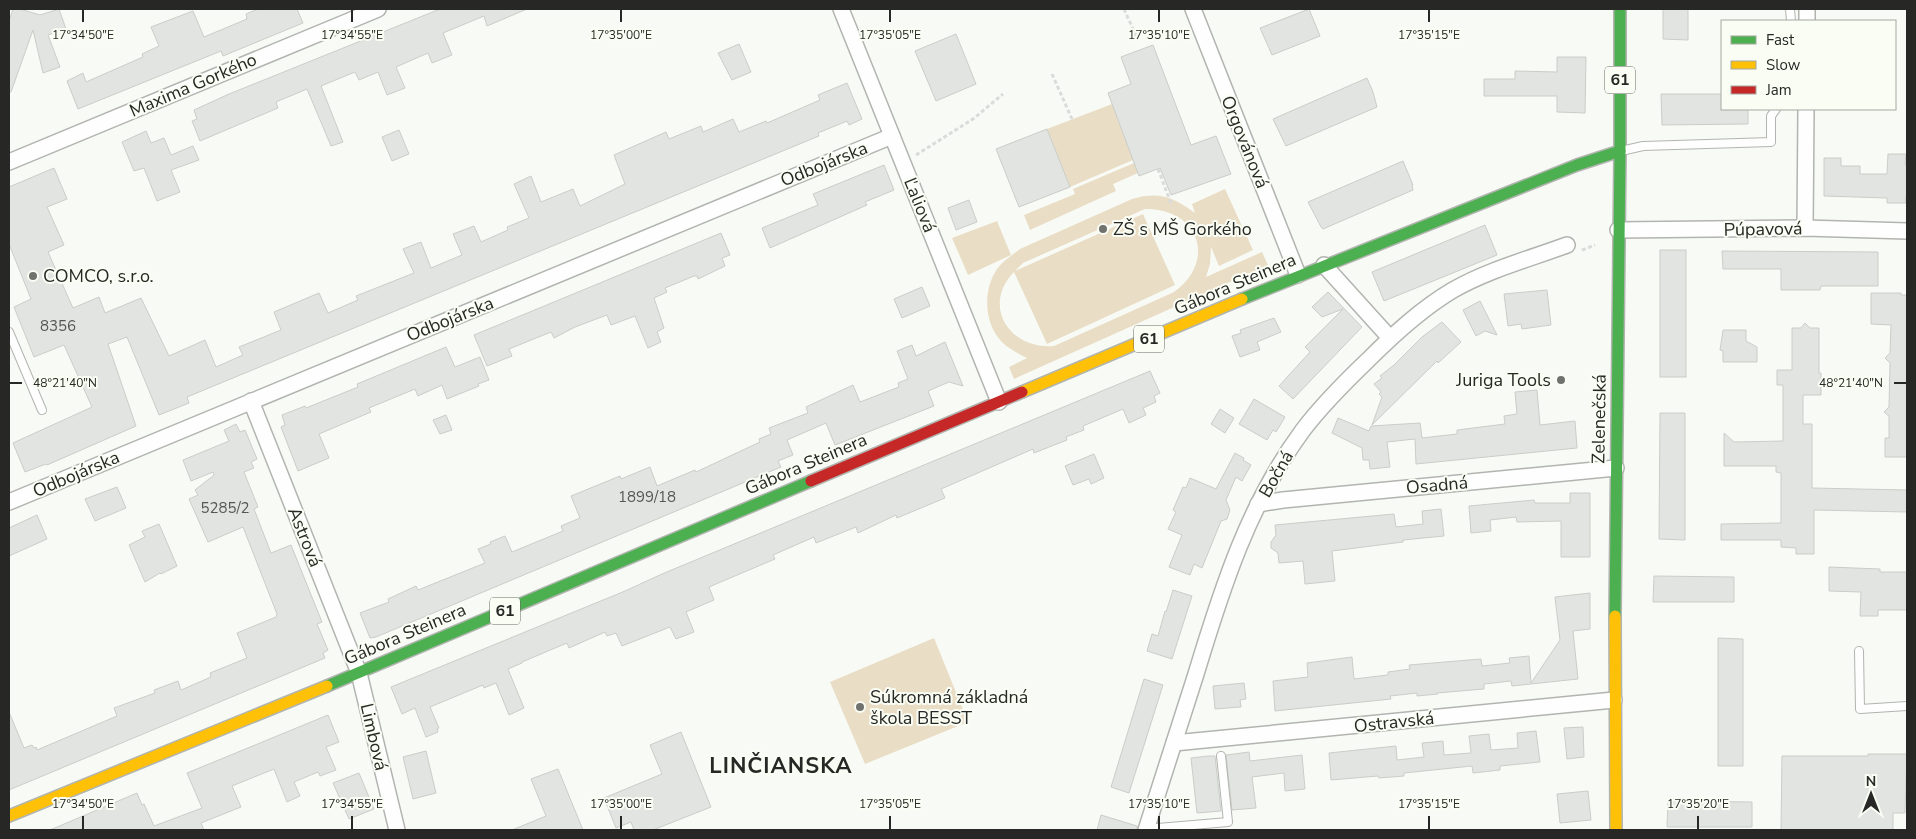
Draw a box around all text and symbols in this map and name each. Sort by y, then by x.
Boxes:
legend [1721,20,1896,110]
text: 17°34'50"E [52,27,114,43]
text: 17°34'55"E [321,27,383,43]
text: 17°35'00"E [590,27,652,43]
text: 17°35'05"E [859,27,921,43]
text: 17°35'10"E [1128,27,1190,43]
text: 17°35'15"E [1398,27,1460,43]
text: Fast [1766,30,1795,50]
street label: Maxima Gorkého [126,47,260,123]
text: Slow [1766,55,1801,75]
road number: 61 [1605,66,1635,94]
text: Jam [1765,80,1792,100]
street label: Orgovánová [1216,92,1274,192]
street label: Odbojárska [777,136,871,192]
street label: Ľaliová [898,174,942,236]
street label: Púpavová [1723,216,1803,242]
place label: ZŠ s MŠ Gorkého [1113,217,1252,241]
marker: ZŠ s MŠ Gorkého [1097,223,1109,235]
street label: Gábora Steinera [1170,247,1300,321]
place label: COMCO, s.r.o. [43,264,154,288]
marker: COMCO, s.r.o. [27,270,39,282]
street label: Odbojárska [403,291,497,347]
house number: 8356 [40,316,76,336]
road number: 61 [1134,326,1164,352]
place label: Juriga Tools [1455,368,1551,392]
marker: Juriga Tools [1555,374,1567,386]
street label: Zelenečská [1586,374,1612,464]
text: 48°21'40"N [33,375,97,391]
text: 48°21'40"N [1819,375,1883,391]
street label: Gábora Steinera [741,427,871,501]
street label: Odbojárska [29,445,123,503]
street label: Bočná [1253,446,1299,502]
street label: Osadná [1405,470,1469,500]
house number: 1899/18 [618,487,676,507]
house number: 5285/2 [200,498,250,518]
street label: Astrová [282,503,328,571]
street label: Gábora Steinera [340,597,470,671]
road number: 61 [490,598,520,624]
place label: Súkromná základná škola BESST [870,685,1028,730]
street label: Limbová [355,701,393,773]
marker: Súkromná základná škola BESST [854,701,866,713]
street label: Ostravská [1353,706,1435,738]
district label: LINČIANSKA [709,751,853,781]
north arrow [1846,769,1896,819]
text: N [1866,772,1876,791]
text: 17°34'50"E [52,796,114,812]
text: 17°34'55"E [321,796,383,812]
text: 17°35'00"E [590,796,652,812]
text: 17°35'05"E [859,796,921,812]
text: 17°35'10"E [1128,796,1190,812]
text: 17°35'15"E [1398,796,1460,812]
text: 17°35'20"E [1667,796,1729,812]

